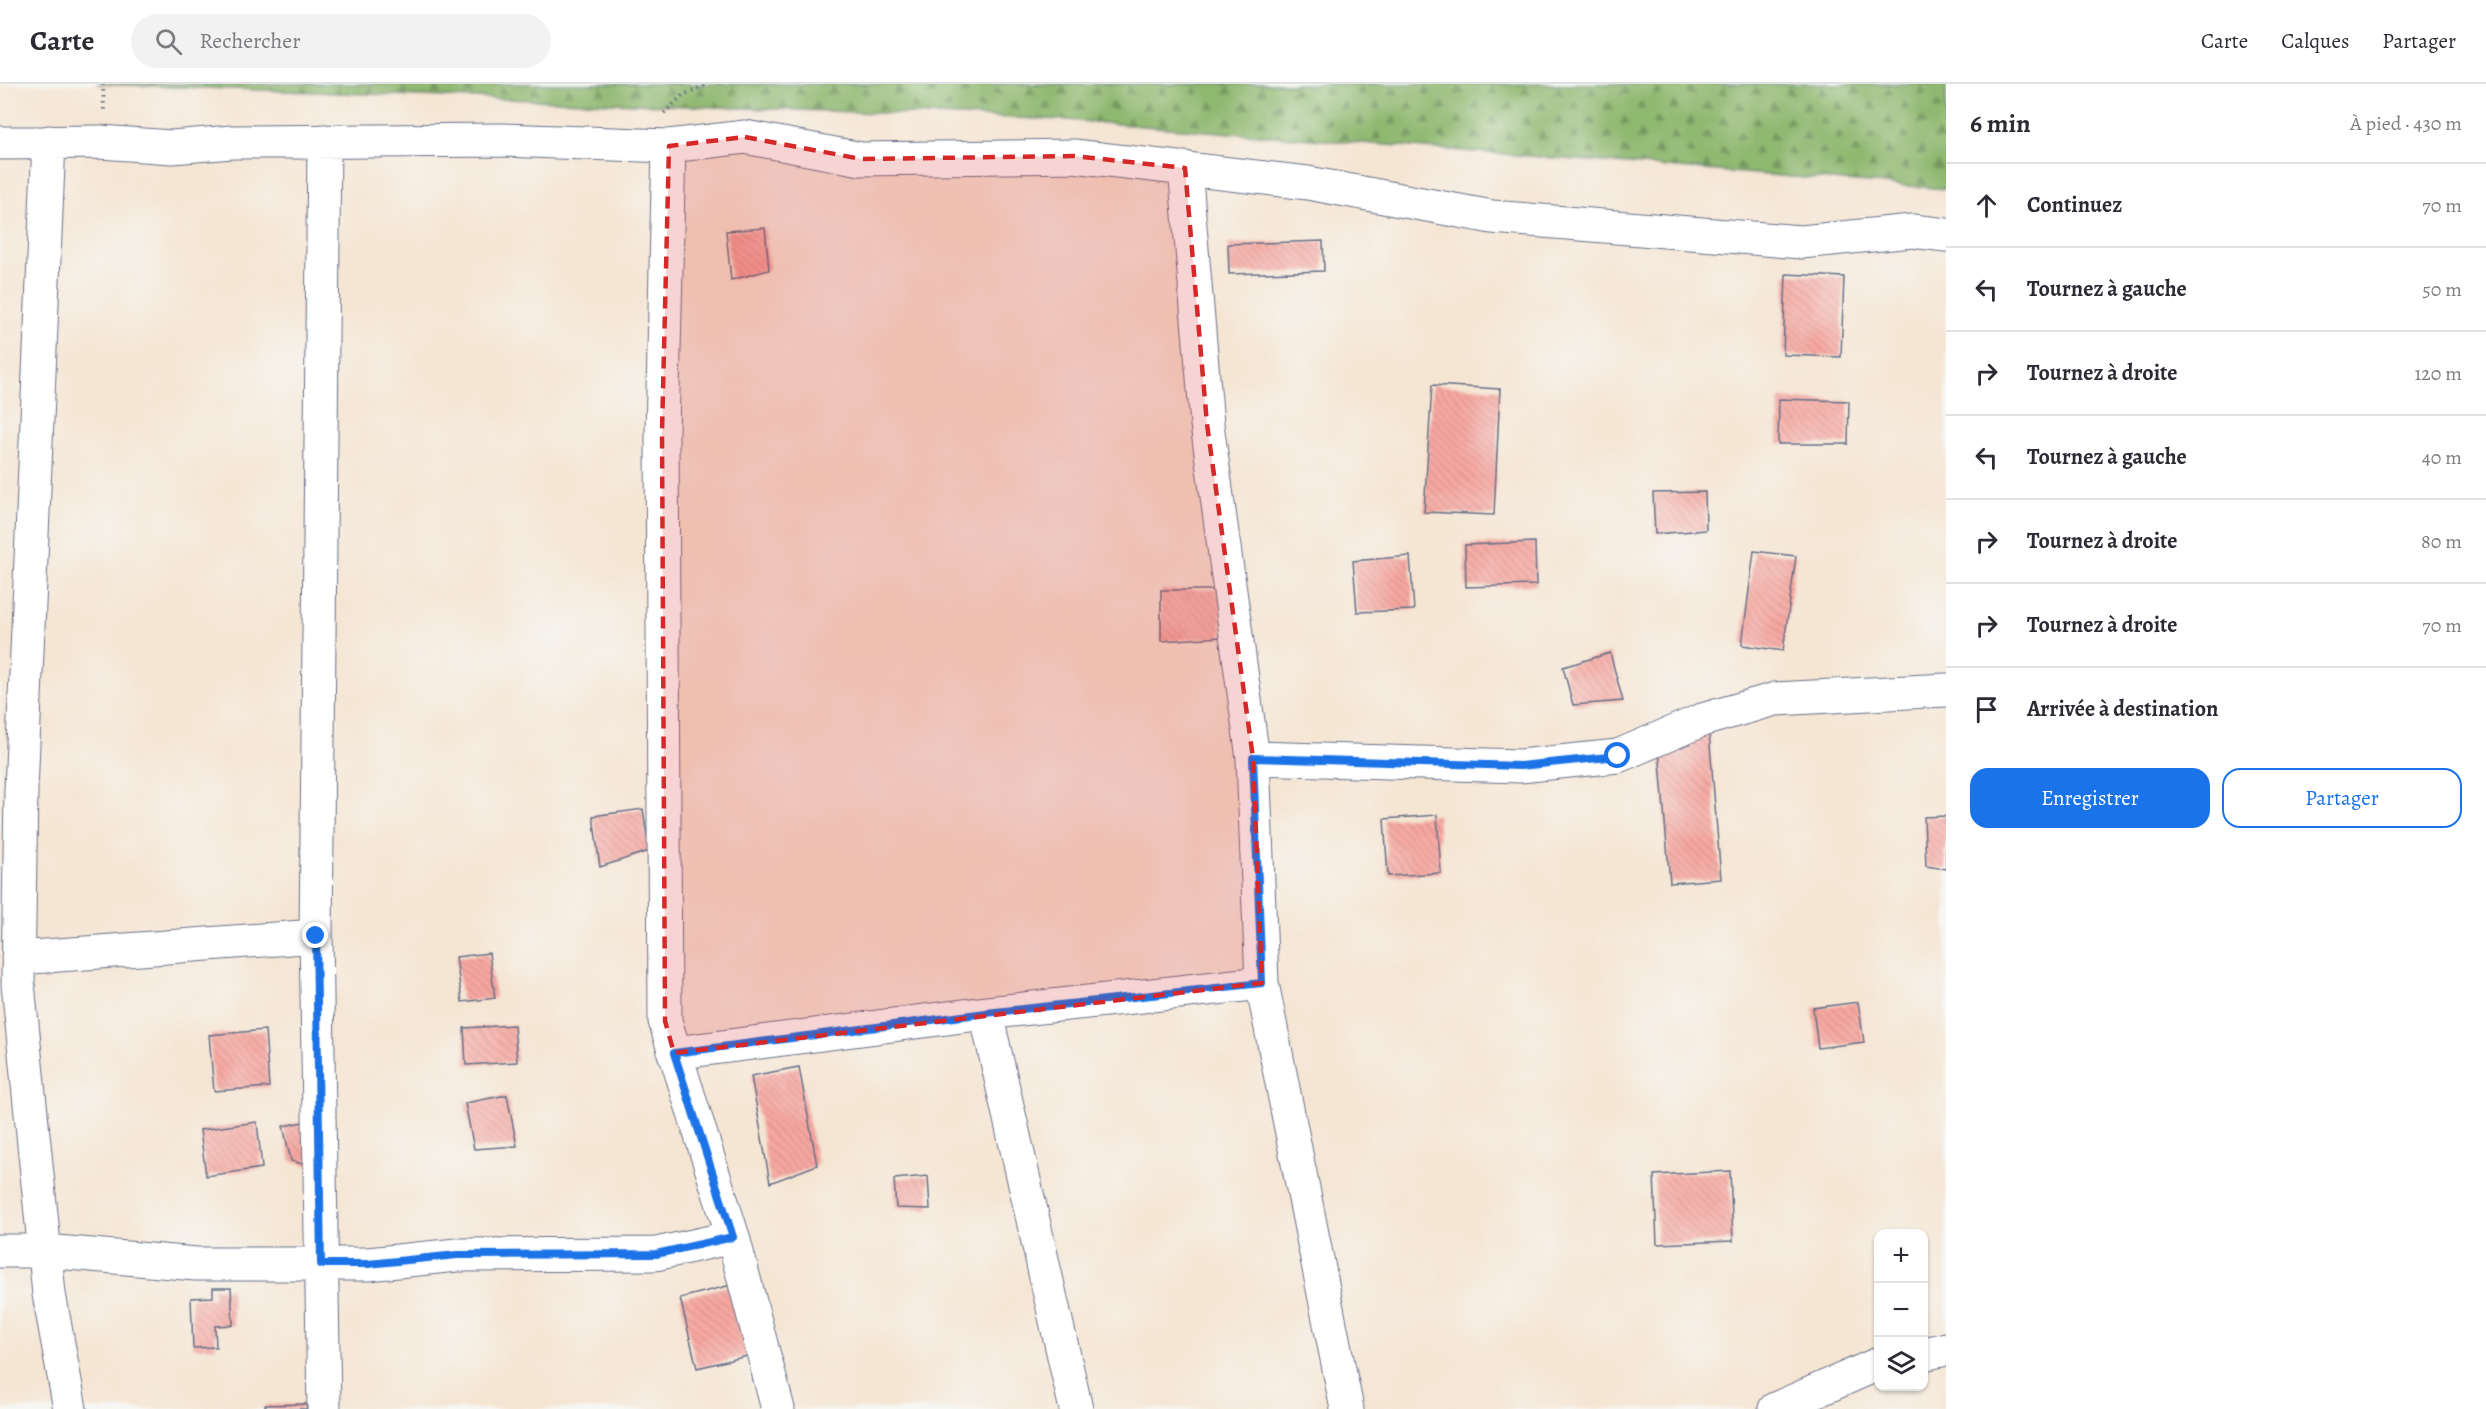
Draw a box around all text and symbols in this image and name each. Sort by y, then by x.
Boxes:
search box [131,14,551,68]
text: Carte [30,22,95,60]
icon: search [152,25,185,58]
text: Rechercher [200,26,301,56]
text: Carte [2201,27,2248,55]
text: Calques [2281,27,2349,55]
text: Partager [2382,27,2456,55]
text: 6 min [1970,106,2031,141]
text: À pied · 430 m [2350,110,2462,137]
icon: ahead [1970,189,2003,222]
text: Continuez [2027,190,2122,220]
text: 70 m [2422,192,2462,219]
icon: left [1970,273,2003,306]
text: Tournez à gauche [2027,274,2187,304]
text: 50 m [2422,276,2462,303]
icon: right [1970,357,2003,390]
text: Tournez à droite [2027,358,2178,388]
text: 120 m [2414,360,2462,387]
icon: left [1970,441,2003,474]
text: Tournez à gauche [2027,442,2187,472]
text: 40 m [2422,444,2462,471]
icon: right [1970,525,2003,558]
text: Tournez à droite [2027,526,2178,556]
text: 80 m [2421,528,2462,555]
icon: right [1970,609,2003,642]
text: Tournez à droite [2027,610,2178,640]
text: 70 m [2422,612,2462,639]
icon: arrive [1970,693,2003,726]
text: Arrivée à destination [2027,694,2218,724]
route start [1604,742,1630,768]
button: Enregistrer [1970,768,2210,828]
button: Partager [2222,768,2462,828]
route end [302,922,328,948]
map controls [1874,1229,1928,1391]
button: + [1874,1229,1928,1283]
button: − [1874,1283,1928,1337]
button: layers [1874,1337,1928,1391]

